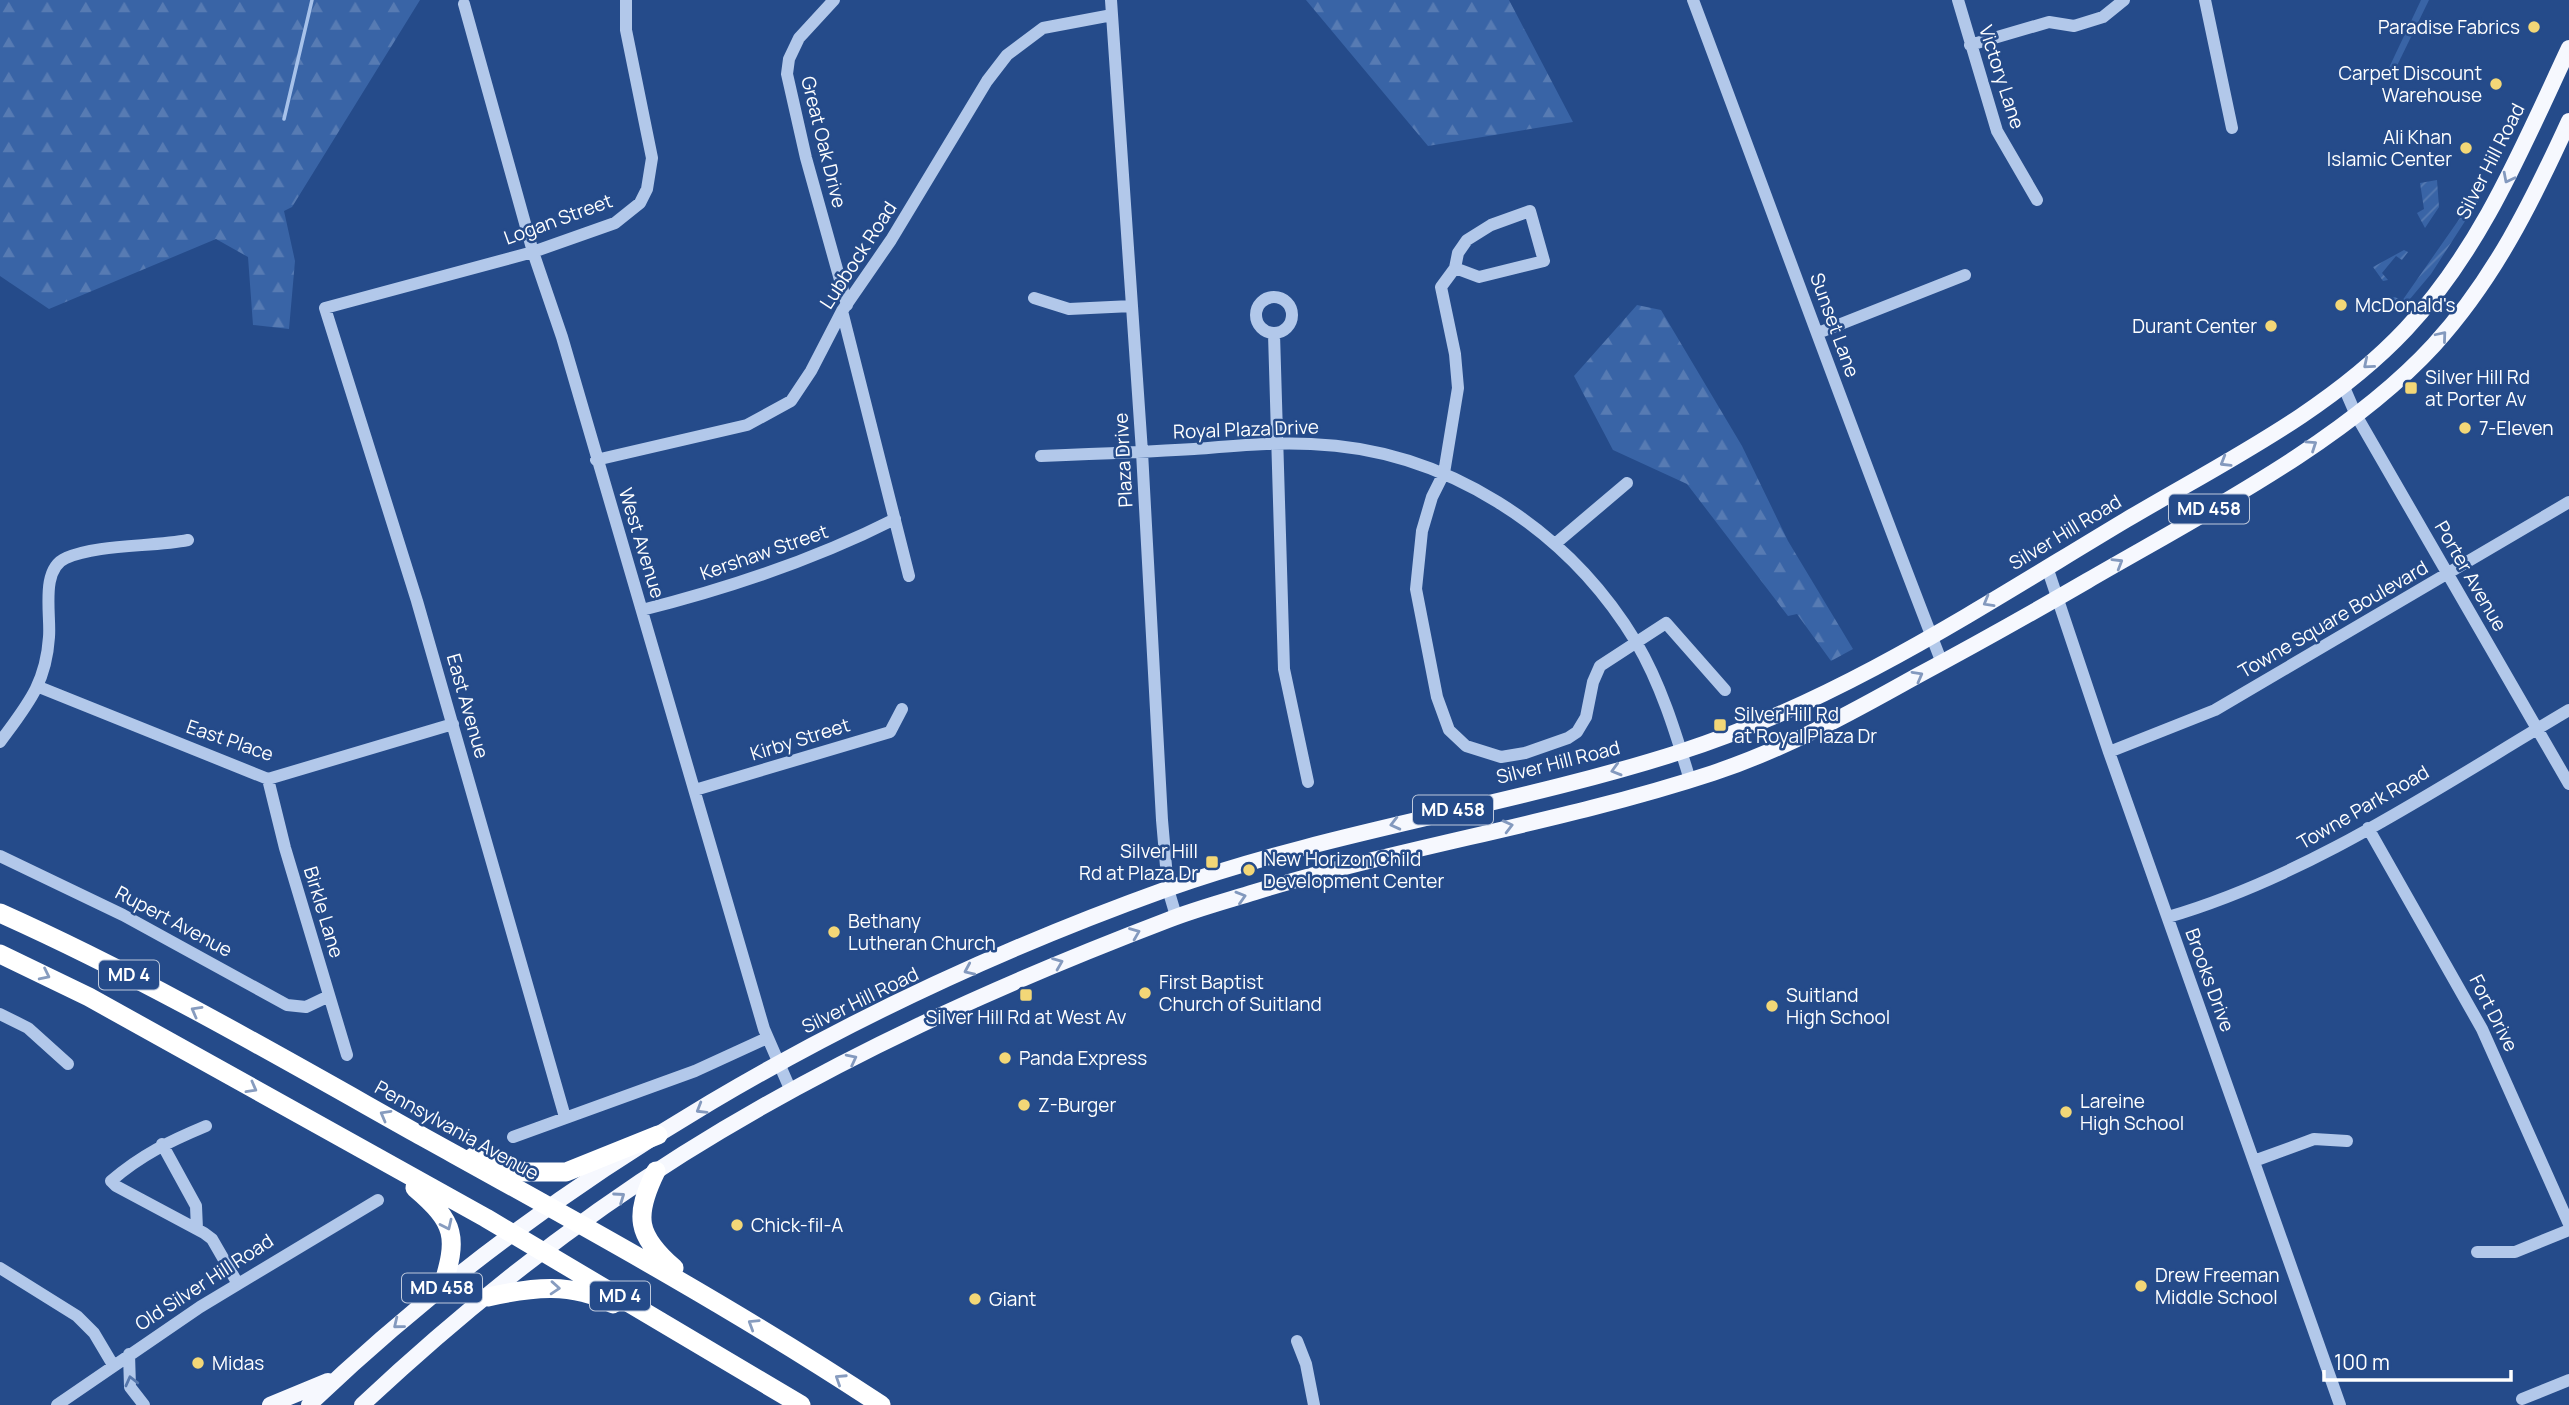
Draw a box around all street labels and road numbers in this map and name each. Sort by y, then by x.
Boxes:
street label: Victory Lane [1973,22,2031,132]
street label: Great Oak Drive [795,73,853,211]
street label: Silver Hill Road [2450,99,2530,223]
street label: Logan Street [500,187,616,251]
street label: Lubbock Road [813,196,903,314]
street label: Sunset Lane [1804,269,1866,381]
street label: Plaza Drive [1108,412,1138,508]
street label: Royal Plaza Drive [1173,413,1319,445]
street label: West Avenue [613,485,671,601]
street label: Silver Hill Road [2004,488,2126,576]
road number: MD 458 [2169,494,2249,524]
street label: Porter Avenue [2429,516,2513,636]
street label: Kershaw Street [697,518,831,586]
street label: Towne Square Boulevard [2234,554,2432,684]
street label: East Avenue [441,651,495,761]
street label: Kirby Street [747,712,853,766]
street label: East Place [183,713,277,767]
street label: Silver Hill Road [1493,734,1623,790]
street label: Towne Park Road [2292,759,2434,855]
road number: MD 458 [1413,796,1493,824]
street label: Birkle Lane [298,863,350,961]
street label: Rupert Avenue [111,879,237,963]
street label: Brooks Drive [2179,925,2241,1035]
road number: MD 4 [99,960,159,990]
street label: Silver Hill Road [797,961,923,1039]
street label: Fort Drive [2464,970,2524,1056]
street label: Pennsylvania Avenue [370,1074,544,1186]
street label: Old Silver Hill Road [130,1228,278,1336]
road number: MD 458 [402,1274,482,1302]
road number: MD 4 [590,1282,650,1310]

